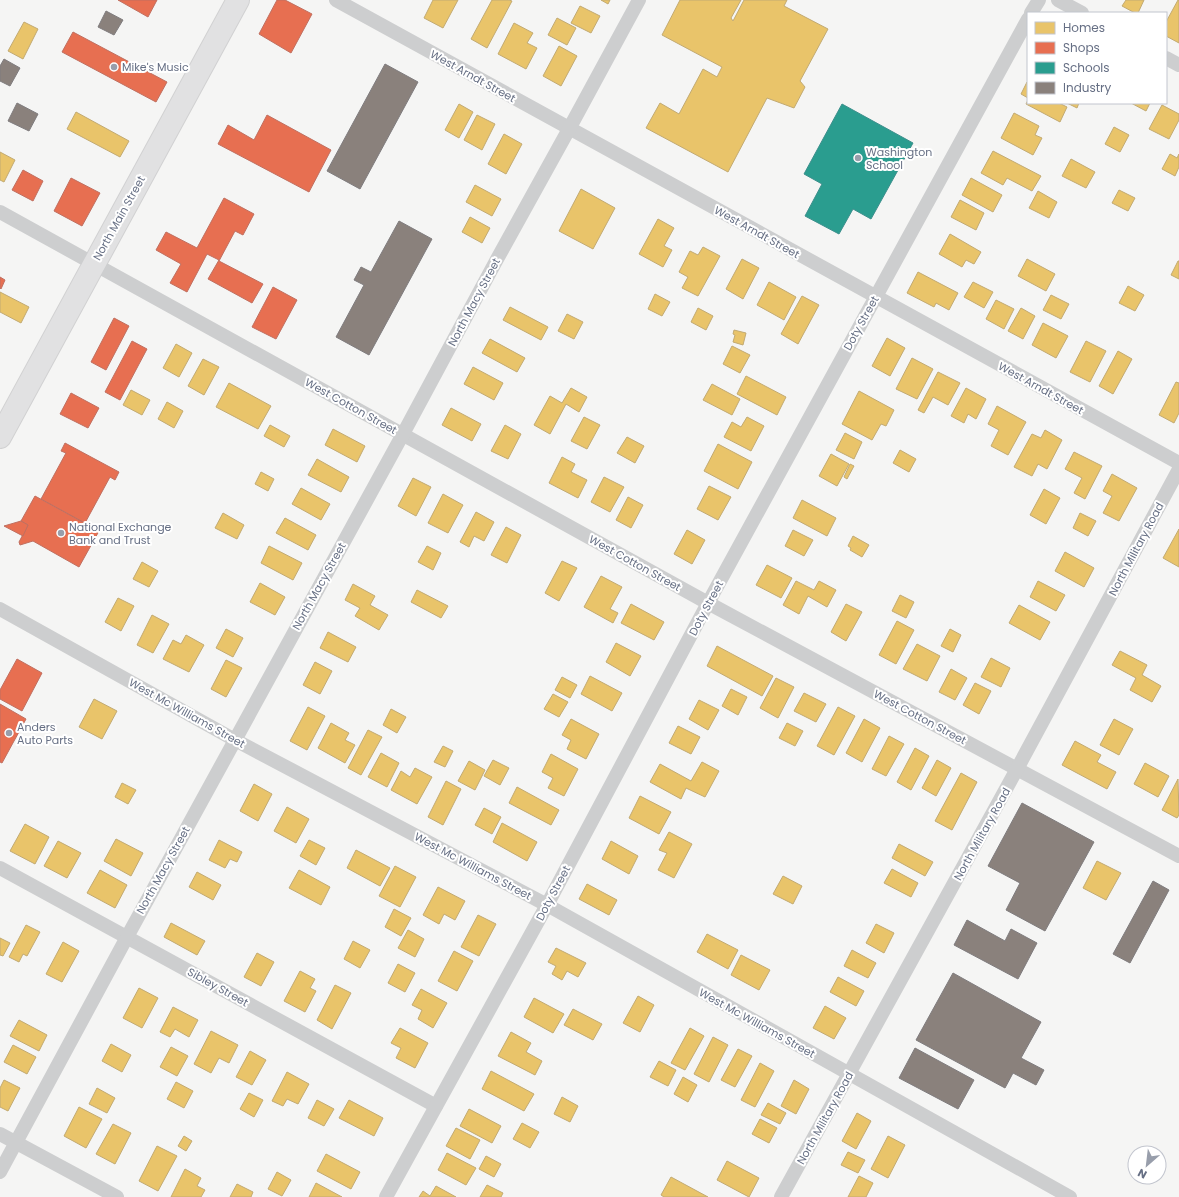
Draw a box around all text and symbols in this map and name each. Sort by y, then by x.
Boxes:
legend [1027,12,1167,104]
text: Homes [1063,19,1105,36]
text: Shops [1063,39,1100,56]
street label: West Arndt Street [427,46,519,106]
place label: Mike's Music [122,59,189,75]
text: Schools [1063,59,1110,76]
marker: Mike's Music [109,62,119,72]
text: Industry [1063,79,1112,96]
place label: Washington School [866,144,932,173]
marker: Washington School [853,153,863,163]
street label: North Main Street [89,173,149,263]
street label: West Arndt Street [711,202,803,262]
street label: North Macy Street [444,255,504,349]
street label: Doty Street [839,293,883,353]
street label: West Arndt Street [995,358,1087,418]
street label: West Cotton Street [302,374,400,438]
street label: North Military Road [1105,499,1167,599]
place label: National Exchange Bank and Trust [69,519,172,548]
marker: National Exchange Bank and Trust [56,528,66,538]
street label: West Cotton Street [586,531,684,595]
street label: North Macy Street [288,539,350,633]
street label: Doty Street [685,578,727,638]
street label: West Mc Williams Street [126,674,248,752]
street label: West Cotton Street [871,686,969,748]
place label: Anders Auto Parts [17,719,73,748]
marker: Anders Auto Parts [4,728,14,738]
street label: North Military Road [950,785,1014,883]
street label: North Macy Street [132,823,194,917]
street label: West Mc Williams Street [412,828,534,904]
street label: Doty Street [532,863,574,923]
street label: Sibley Street [185,964,251,1010]
street label: West Mc Williams Street [696,984,818,1062]
street label: North Military Road [793,1069,857,1167]
north arrow [1127,1145,1167,1185]
text: N [1135,1165,1150,1183]

